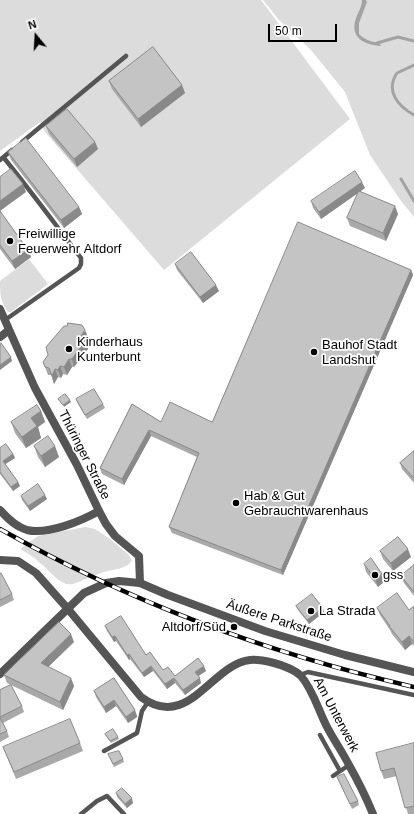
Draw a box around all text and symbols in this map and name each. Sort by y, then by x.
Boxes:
north arrow [16,16,56,56]
scale bar [270,16,339,42]
text: N [27,18,38,32]
text: 50 m [275,24,302,38]
place label: Freiwillige Feuerwehr Altdorf [18,226,121,257]
marker: Freiwillige Feuerwehr Altdorf [5,236,15,246]
place label: Kinderhaus Kunterbunt [77,334,143,365]
place label: Bauhof Stadt Landshut [322,337,397,368]
marker: Kinderhaus Kunterbunt [64,344,74,354]
marker: Bauhof Stadt Landshut [309,347,319,357]
street label: Thüringer Straße [55,408,113,502]
place label: Hab & Gut Gebrauchtwarenhaus [244,488,368,519]
marker: Hab & Gut Gebrauchtwarenhaus [231,498,241,508]
place label: gss [383,567,403,583]
marker: gss [370,570,380,580]
street label: Äußere Parkstraße [224,597,334,645]
place label: La Strada [319,603,375,619]
marker: La Strada [306,606,316,616]
place label: Altdorf/Süd [162,619,226,635]
marker: Altdorf/Süd [229,622,239,632]
street label: Am Unterwerk [310,675,362,755]

